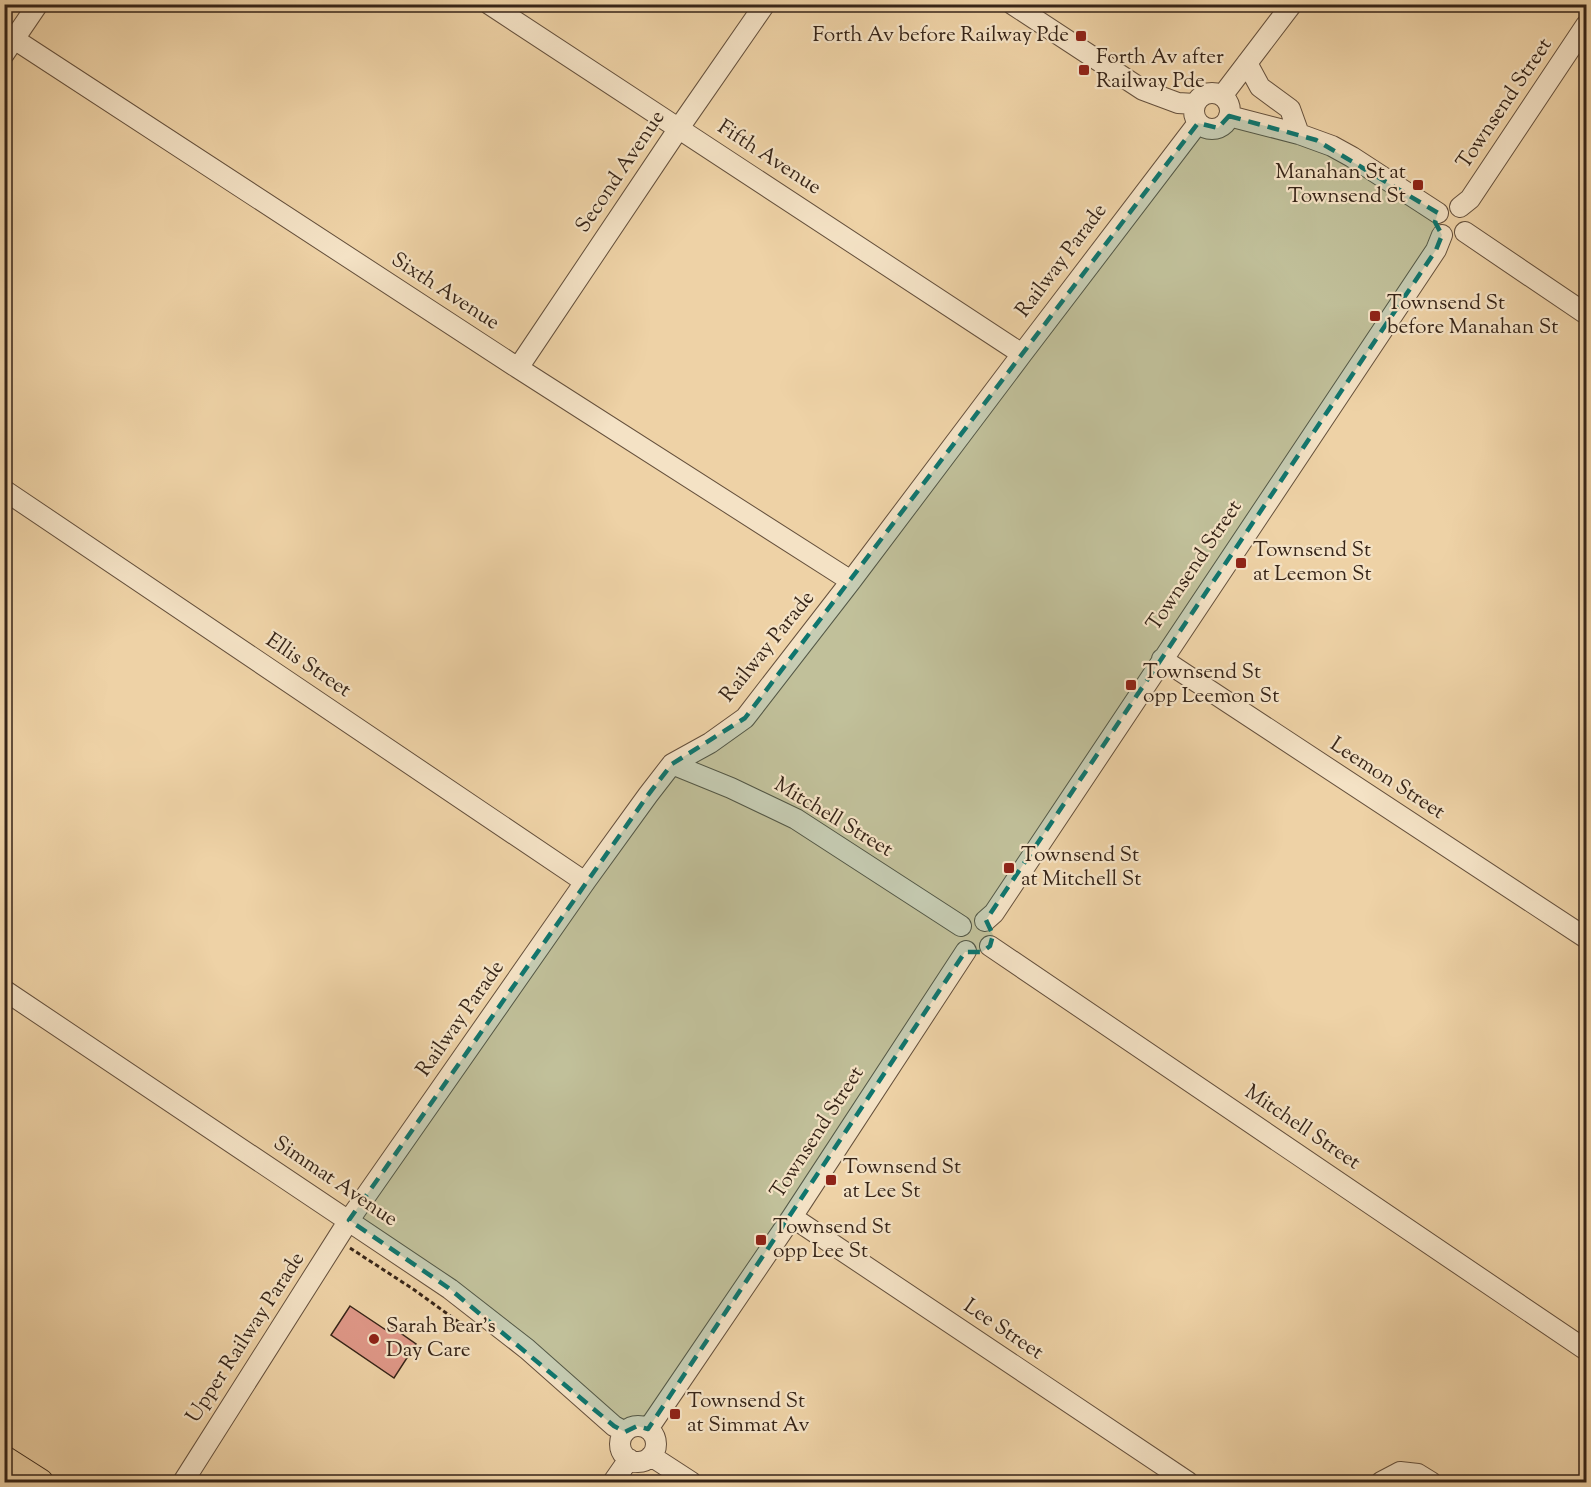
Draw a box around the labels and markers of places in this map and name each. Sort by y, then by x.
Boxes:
place label: Forth Av before Railway Pde [812,21,1069,51]
marker: Forth Av before Railway Pde [1074,29,1088,43]
place label: Forth Av after Railway Pde [1096,43,1224,97]
marker: Forth Av after Railway Pde [1077,63,1091,77]
place label: Manahan St at Townsend St [1275,158,1406,212]
marker: Manahan St at Townsend St [1411,178,1425,192]
place label: Townsend St before Manahan St [1387,289,1558,343]
marker: Townsend St before Manahan St [1368,309,1382,323]
place label: Townsend St at Leemon St [1253,536,1372,590]
marker: Townsend St at Leemon St [1234,556,1248,570]
place label: Townsend St opp Leemon St [1143,658,1279,712]
marker: Townsend St opp Leemon St [1124,678,1138,692]
place label: Townsend St at Mitchell St [1021,841,1142,895]
marker: Townsend St at Mitchell St [1002,861,1016,875]
place label: Townsend St at Lee St [843,1153,961,1207]
marker: Townsend St at Lee St [824,1173,838,1187]
place label: Townsend St opp Lee St [773,1213,891,1267]
marker: Townsend St opp Lee St [754,1233,768,1247]
place label: Sarah Bear's Day Care [386,1312,496,1366]
marker: Sarah Bear's Day Care [367,1332,381,1346]
place label: Townsend St at Simmat Av [687,1387,809,1441]
marker: Townsend St at Simmat Av [668,1407,682,1421]

